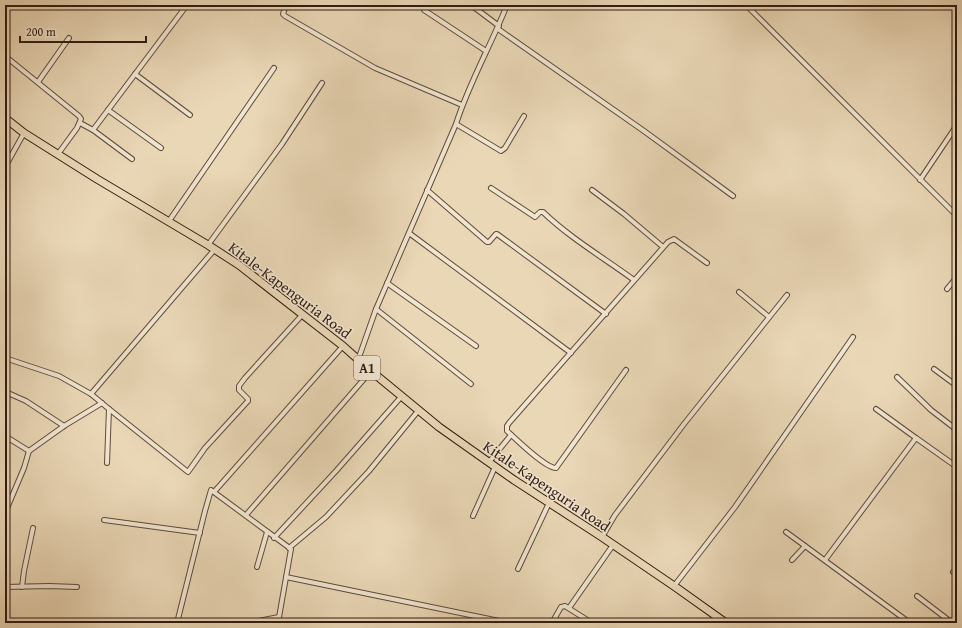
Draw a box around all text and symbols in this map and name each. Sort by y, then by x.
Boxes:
scale bar [20,18,146,44]
text: 200 m [26,23,56,40]
street label: Kitale-Kapenguria Road [224,237,356,343]
road number: A1 [354,356,380,380]
street label: Kitale-Kapenguria Road [479,436,615,536]

